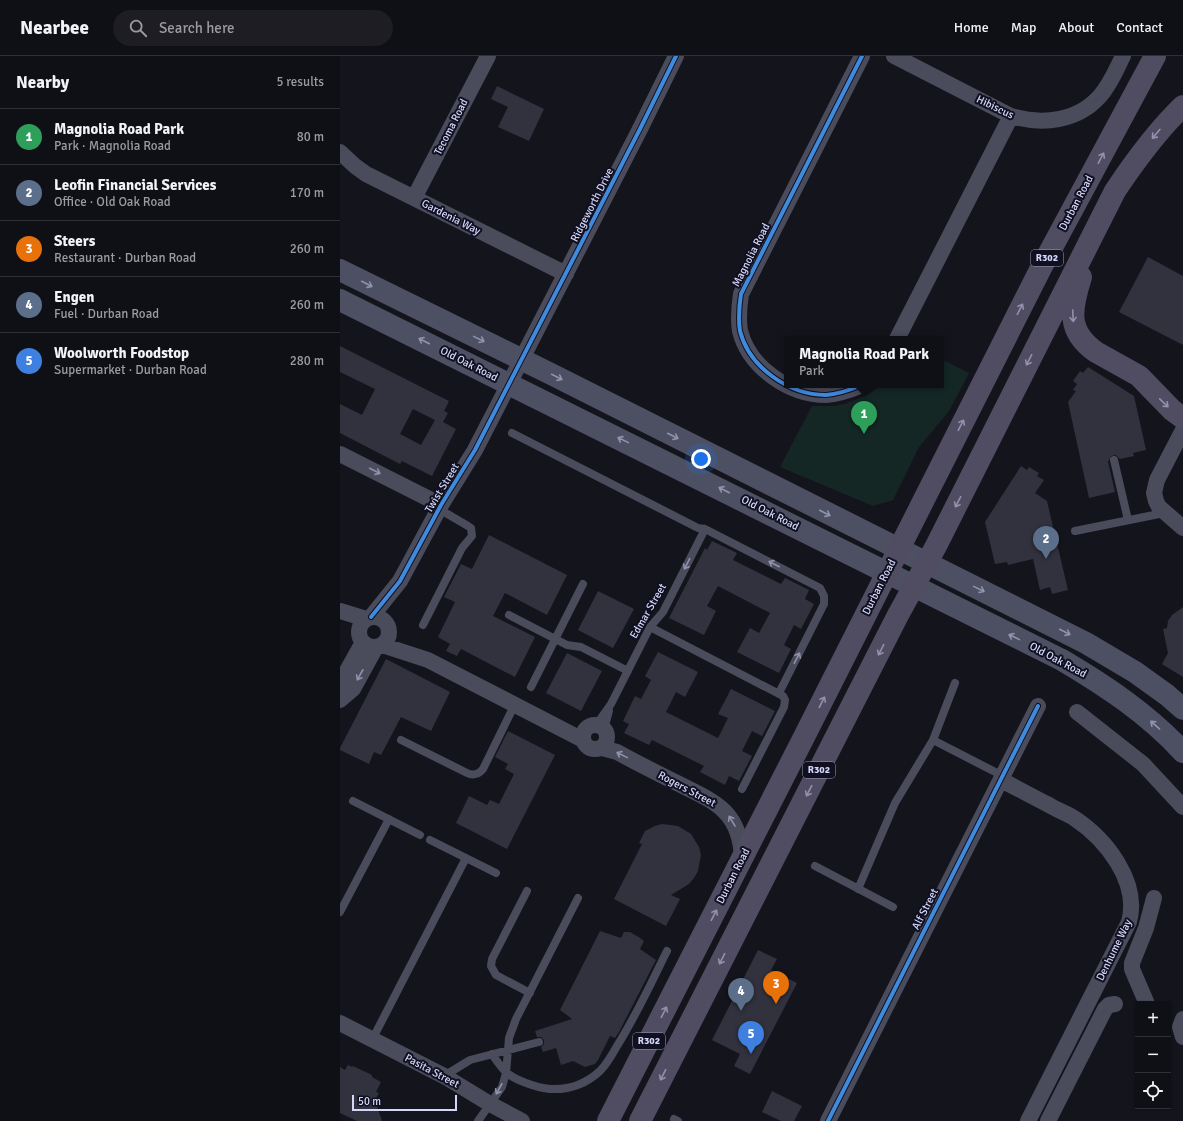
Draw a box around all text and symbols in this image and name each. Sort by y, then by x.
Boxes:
search box [113,10,393,46]
text: Nearbee [20,16,89,40]
icon: search [127,17,149,39]
text: Search here [159,19,235,37]
text: Home [954,19,989,36]
text: Map [1011,19,1036,36]
text: About [1058,19,1094,36]
text: Contact [1116,19,1163,36]
text: Nearby [16,72,69,93]
text: 5 results [276,74,324,90]
street label: Hibiscus [974,92,1016,122]
street label: Tecoma Road [431,97,471,157]
text: Magnolia Road Park [54,120,184,138]
text: 1 [25,129,33,145]
text: 80 m [297,129,324,145]
one-way arrow [1152,129,1161,140]
text: Park · Magnolia Road [54,138,171,154]
one-way arrow [1097,152,1105,164]
street label: Ridgeworth Drive [568,166,616,244]
street label: Durban Road [1056,173,1096,233]
text: Leofin Financial Services [54,176,216,194]
text: 2 [25,185,33,201]
text: 170 m [290,185,324,201]
text: Office · Old Oak Road [54,194,171,210]
street label: Gardenia Way [419,197,483,238]
street label: Magnolia Road [729,221,773,289]
text: Steers [54,232,95,250]
text: 3 [25,241,33,257]
text: 260 m [290,241,324,257]
text: Restaurant · Durban Road [54,250,196,266]
road number: R302 [1031,250,1063,266]
one-way arrow [360,281,372,288]
text: Engen [54,288,95,306]
text: 4 [25,297,33,313]
text: 260 m [290,297,324,313]
one-way arrow [1017,304,1024,316]
text: Fuel · Durban Road [54,306,159,322]
one-way arrow [1070,309,1077,322]
one-way arrow [472,336,484,343]
popup [784,336,944,388]
one-way arrow [418,337,430,344]
text: Woolworth Foodstop [54,344,189,362]
street label: Old Oak Road [438,344,500,384]
text: Magnolia Road Park [799,345,929,363]
text: 5 [25,353,33,369]
text: 280 m [290,353,324,369]
one-way arrow [1025,353,1033,365]
text: Supermarket · Durban Road [54,362,207,378]
text: Park [799,363,824,379]
one-way arrow [551,374,563,382]
one-way arrow [1159,398,1169,407]
pin: 1 [851,401,877,434]
one-way arrow [958,419,965,431]
one-way arrow [667,433,679,440]
one-way arrow [618,436,630,443]
your location [691,449,711,469]
street label: Twist Street [422,461,462,515]
one-way arrow [369,468,381,475]
one-way arrow [718,486,730,493]
street label: Old Oak Road [739,493,801,533]
one-way arrow [953,496,961,508]
one-way arrow [819,510,831,517]
pin: 2 [1033,526,1059,559]
one-way arrow [683,557,690,569]
street label: Durban Road [859,557,899,617]
one-way arrow [768,560,780,567]
street label: Edmar Street [627,581,669,641]
one-way arrow [973,586,985,594]
one-way arrow [1059,629,1071,636]
one-way arrow [1009,632,1021,640]
street label: Old Oak Road [1027,640,1089,681]
one-way arrow [876,644,884,656]
one-way arrow [794,653,801,665]
one-way arrow [356,669,364,681]
one-way arrow [819,696,826,708]
one-way arrow [1150,720,1160,729]
one-way arrow [616,751,628,758]
road number: R302 [803,762,835,778]
street label: Rogers Street [656,768,718,810]
one-way arrow [804,784,812,796]
one-way arrow [728,816,736,827]
street label: Durban Road [713,846,753,906]
street label: Alf Street [909,886,941,932]
one-way arrow [710,909,718,921]
street label: Denhume Way [1093,916,1135,983]
one-way arrow [718,953,725,965]
pin: 3 [763,971,789,1004]
pin: 4 [728,978,754,1011]
map controls [1135,1001,1171,1109]
button: + [1135,1001,1171,1037]
one-way arrow [661,1006,668,1018]
pin: 5 [738,1021,764,1054]
road number: R302 [633,1033,665,1049]
button: − [1135,1037,1171,1073]
street label: Pasita Street [403,1051,462,1091]
one-way arrow [659,1069,666,1081]
button: locate [1135,1073,1171,1109]
one-way arrow [495,1083,503,1095]
scale bar [352,1093,457,1112]
text: 50 m [358,1095,381,1108]

